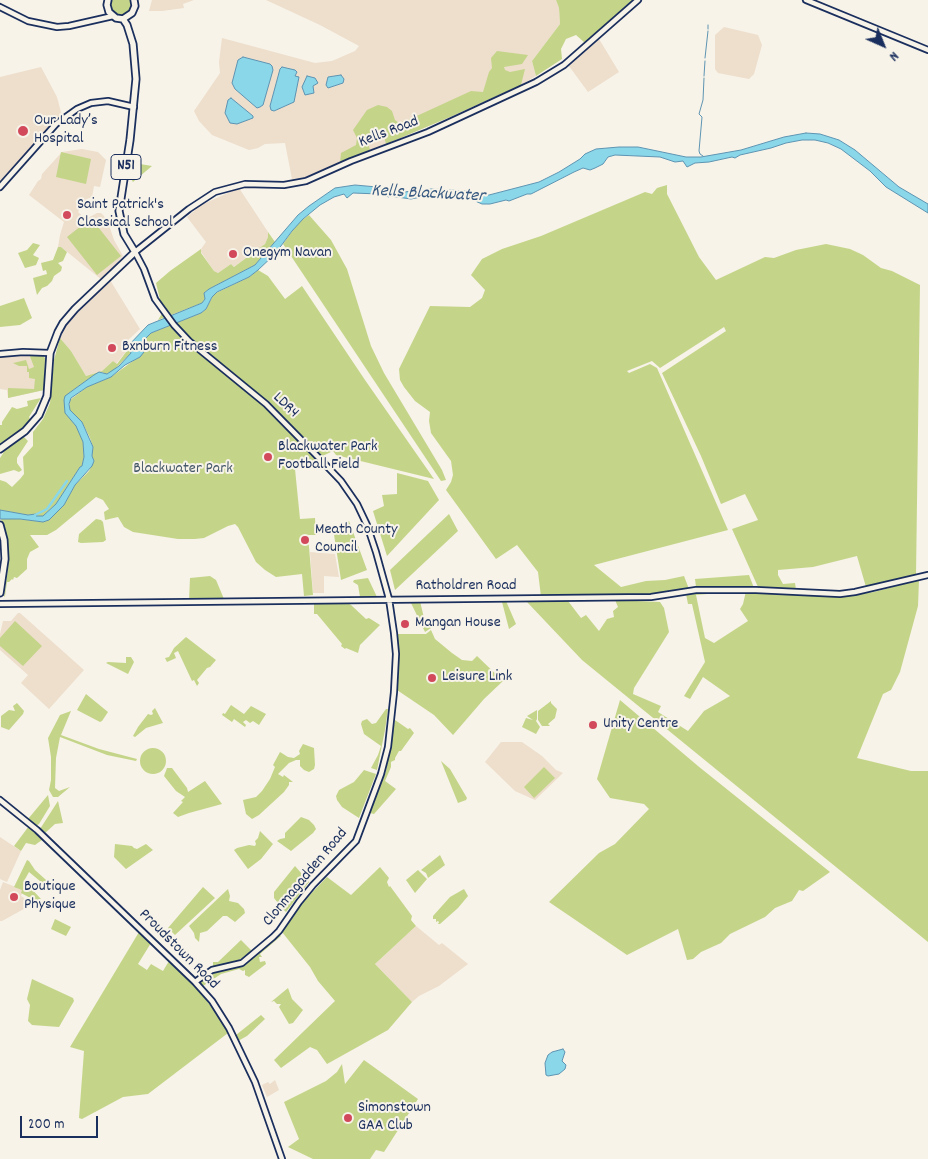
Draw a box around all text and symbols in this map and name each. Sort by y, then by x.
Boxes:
north arrow [858,20,908,70]
text: N [884,46,903,65]
place label: Our Lady’s Hospital [34,112,98,150]
street label: Kells Road [356,113,422,153]
marker: Our Lady’s Hospital [16,124,30,138]
road number: N51 [111,154,141,180]
water label: Kells Blackwater [371,181,485,209]
place label: Saint Patrick's Classical School [77,196,173,234]
marker: Saint Patrick's Classical School [61,209,73,221]
place label: Onegym Navan [243,244,332,264]
marker: Onegym Navan [227,248,239,260]
place label: Bxnburn Fitness [122,338,218,358]
marker: Bxnburn Fitness [106,342,118,354]
street label: LDR4 [268,389,302,423]
place label: Blackwater Park Football Field [278,438,378,476]
marker: Blackwater Park Football Field [262,451,274,463]
park label: Blackwater Park [133,460,233,480]
place label: Meath County Council [315,521,398,559]
marker: Meath County Council [299,534,311,546]
street label: Ratholdren Road [416,577,516,597]
place label: Mangan House [415,614,501,634]
marker: Mangan House [399,618,411,630]
place label: Leisure Link [442,668,512,688]
marker: Leisure Link [426,672,438,684]
place label: Unity Centre [603,715,678,735]
marker: Unity Centre [587,719,599,731]
street label: Clonmagadden Road [259,825,353,931]
place label: Boutique Physique [24,878,76,916]
marker: Boutique Physique [8,891,20,903]
street label: Proudstown Road [134,906,222,994]
place label: Simonstown GAA Club [358,1099,431,1137]
scale bar [22,1106,100,1138]
marker: Simonstown GAA Club [342,1112,354,1124]
text: 200 m [28,1114,65,1136]

